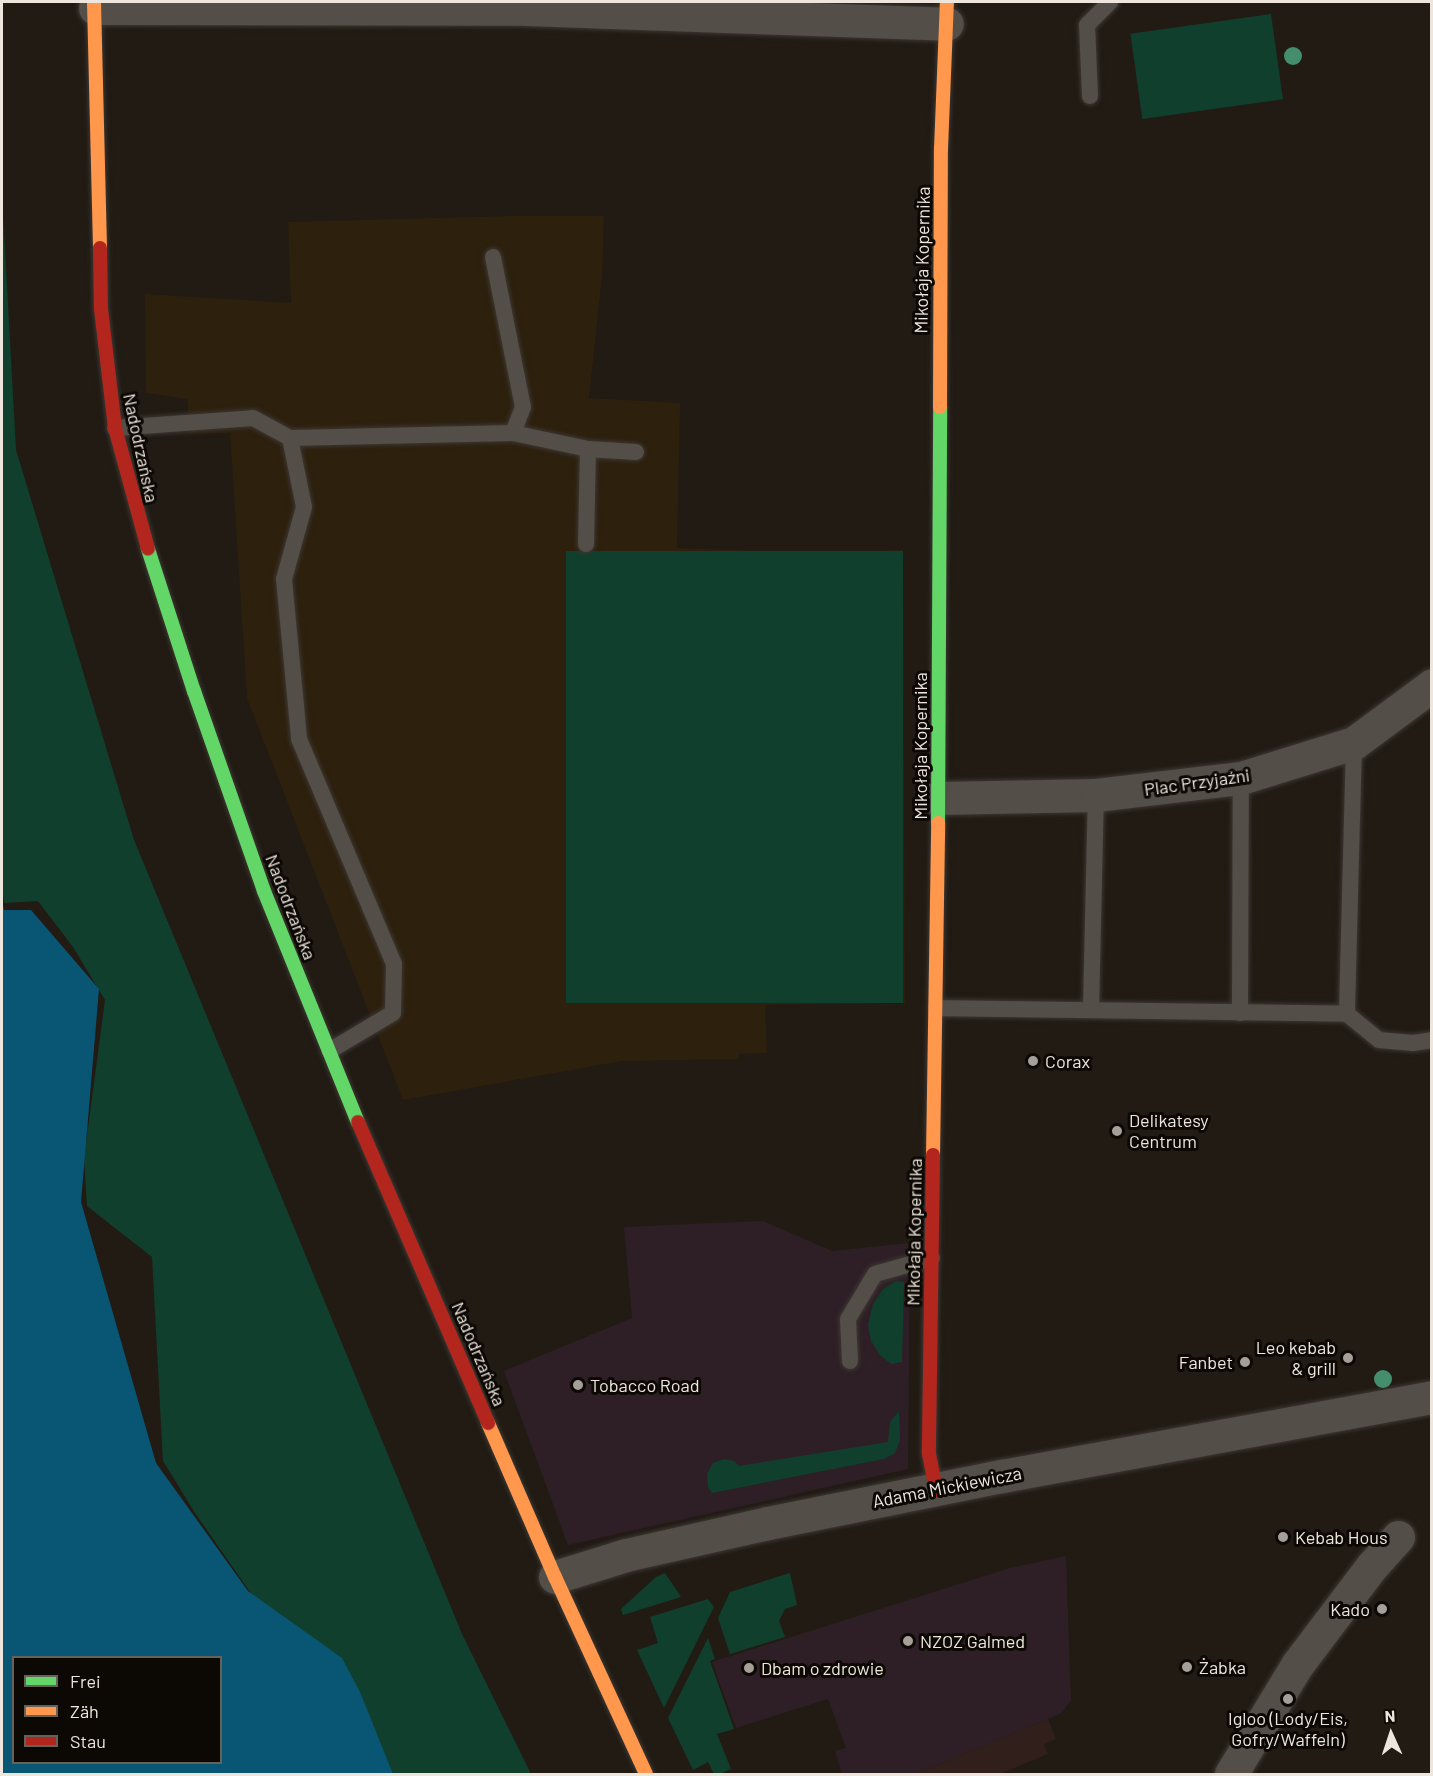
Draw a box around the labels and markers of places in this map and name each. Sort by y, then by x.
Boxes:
place label: Corax [1045,1050,1090,1072]
marker: Corax [1026,1054,1040,1068]
place label: Delikatesy Centrum [1129,1110,1209,1152]
marker: Delikatesy Centrum [1110,1124,1124,1138]
place label: Leo kebab & grill [1256,1337,1336,1380]
place label: Fanbet [1179,1351,1233,1373]
marker: Leo kebab & grill [1341,1351,1355,1365]
marker: Fanbet [1238,1355,1252,1369]
place label: Tobacco Road [590,1374,700,1396]
marker: Tobacco Road [571,1378,585,1392]
place label: Kebab Hous [1295,1526,1388,1548]
marker: Kebab Hous [1276,1530,1290,1544]
place label: Kado [1330,1598,1370,1620]
marker: Kado [1375,1602,1389,1616]
place label: NZOZ Galmed [920,1630,1025,1652]
marker: NZOZ Galmed [901,1634,915,1648]
place label: Żabka [1199,1656,1246,1678]
place label: Dbam o zdrowie [761,1657,884,1679]
marker: Żabka [1180,1660,1194,1674]
marker: Dbam o zdrowie [742,1661,756,1675]
marker: Igloo (Lody/Eis, Gofry/Waffeln) [1281,1692,1295,1706]
place label: Igloo (Lody/Eis, Gofry/Waffeln) [1228,1708,1348,1750]

